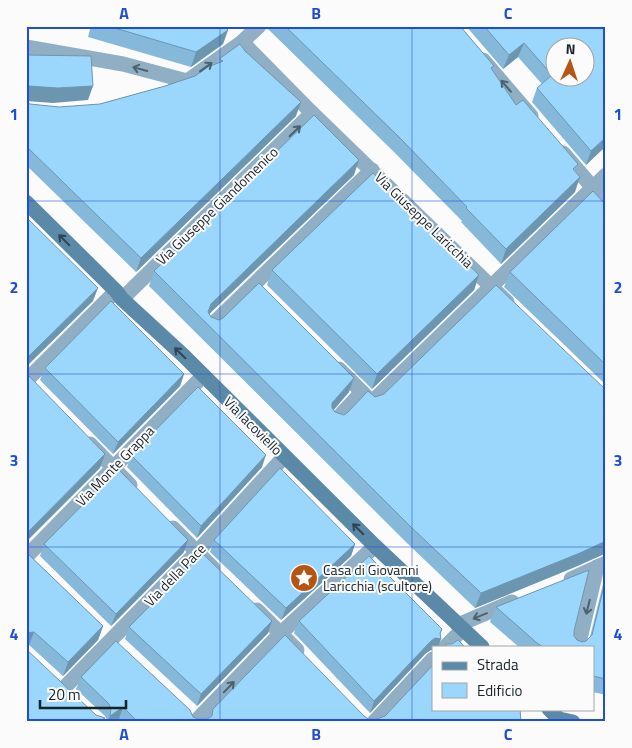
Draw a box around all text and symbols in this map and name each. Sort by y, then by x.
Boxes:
text: A [119,1,129,25]
text: B [311,1,321,25]
text: C [504,1,513,25]
north arrow [544,38,594,88]
text: N [565,38,576,59]
one-way arrow [199,62,212,73]
one-way arrow [132,63,148,73]
one-way arrow [500,80,511,93]
text: 1 [10,102,18,126]
text: 1 [614,102,622,126]
one-way arrow [288,125,300,137]
street label: Via Giuseppe Giandomenico [151,142,282,270]
street label: Via Giuseppe Laricchia [370,167,478,272]
one-way arrow [58,233,70,246]
text: 2 [10,275,18,299]
text: 2 [614,275,622,299]
one-way arrow [174,347,186,359]
street label: Via Iacoviello [219,391,288,460]
street label: Via Monte Grappa [71,421,159,511]
text: 3 [10,448,18,472]
text: 3 [614,448,622,472]
one-way arrow [351,523,364,535]
street label: Via della Pace [139,538,210,611]
place label: Casa di Giovanni Laricchia (scultore) [323,559,432,596]
place icon: Casa di Giovanni Laricchia (scultore) [289,563,319,593]
one-way arrow [583,599,592,615]
one-way arrow [473,611,488,621]
text: 4 [10,622,19,646]
text: 4 [614,622,623,646]
legend [432,646,594,710]
text: Strada [477,653,519,676]
scale bar [40,678,126,710]
text: Edificio [477,679,522,702]
one-way arrow [223,680,235,693]
text: 20 m [48,683,81,706]
text: A [119,722,129,746]
text: B [311,722,321,746]
text: C [504,722,513,746]

